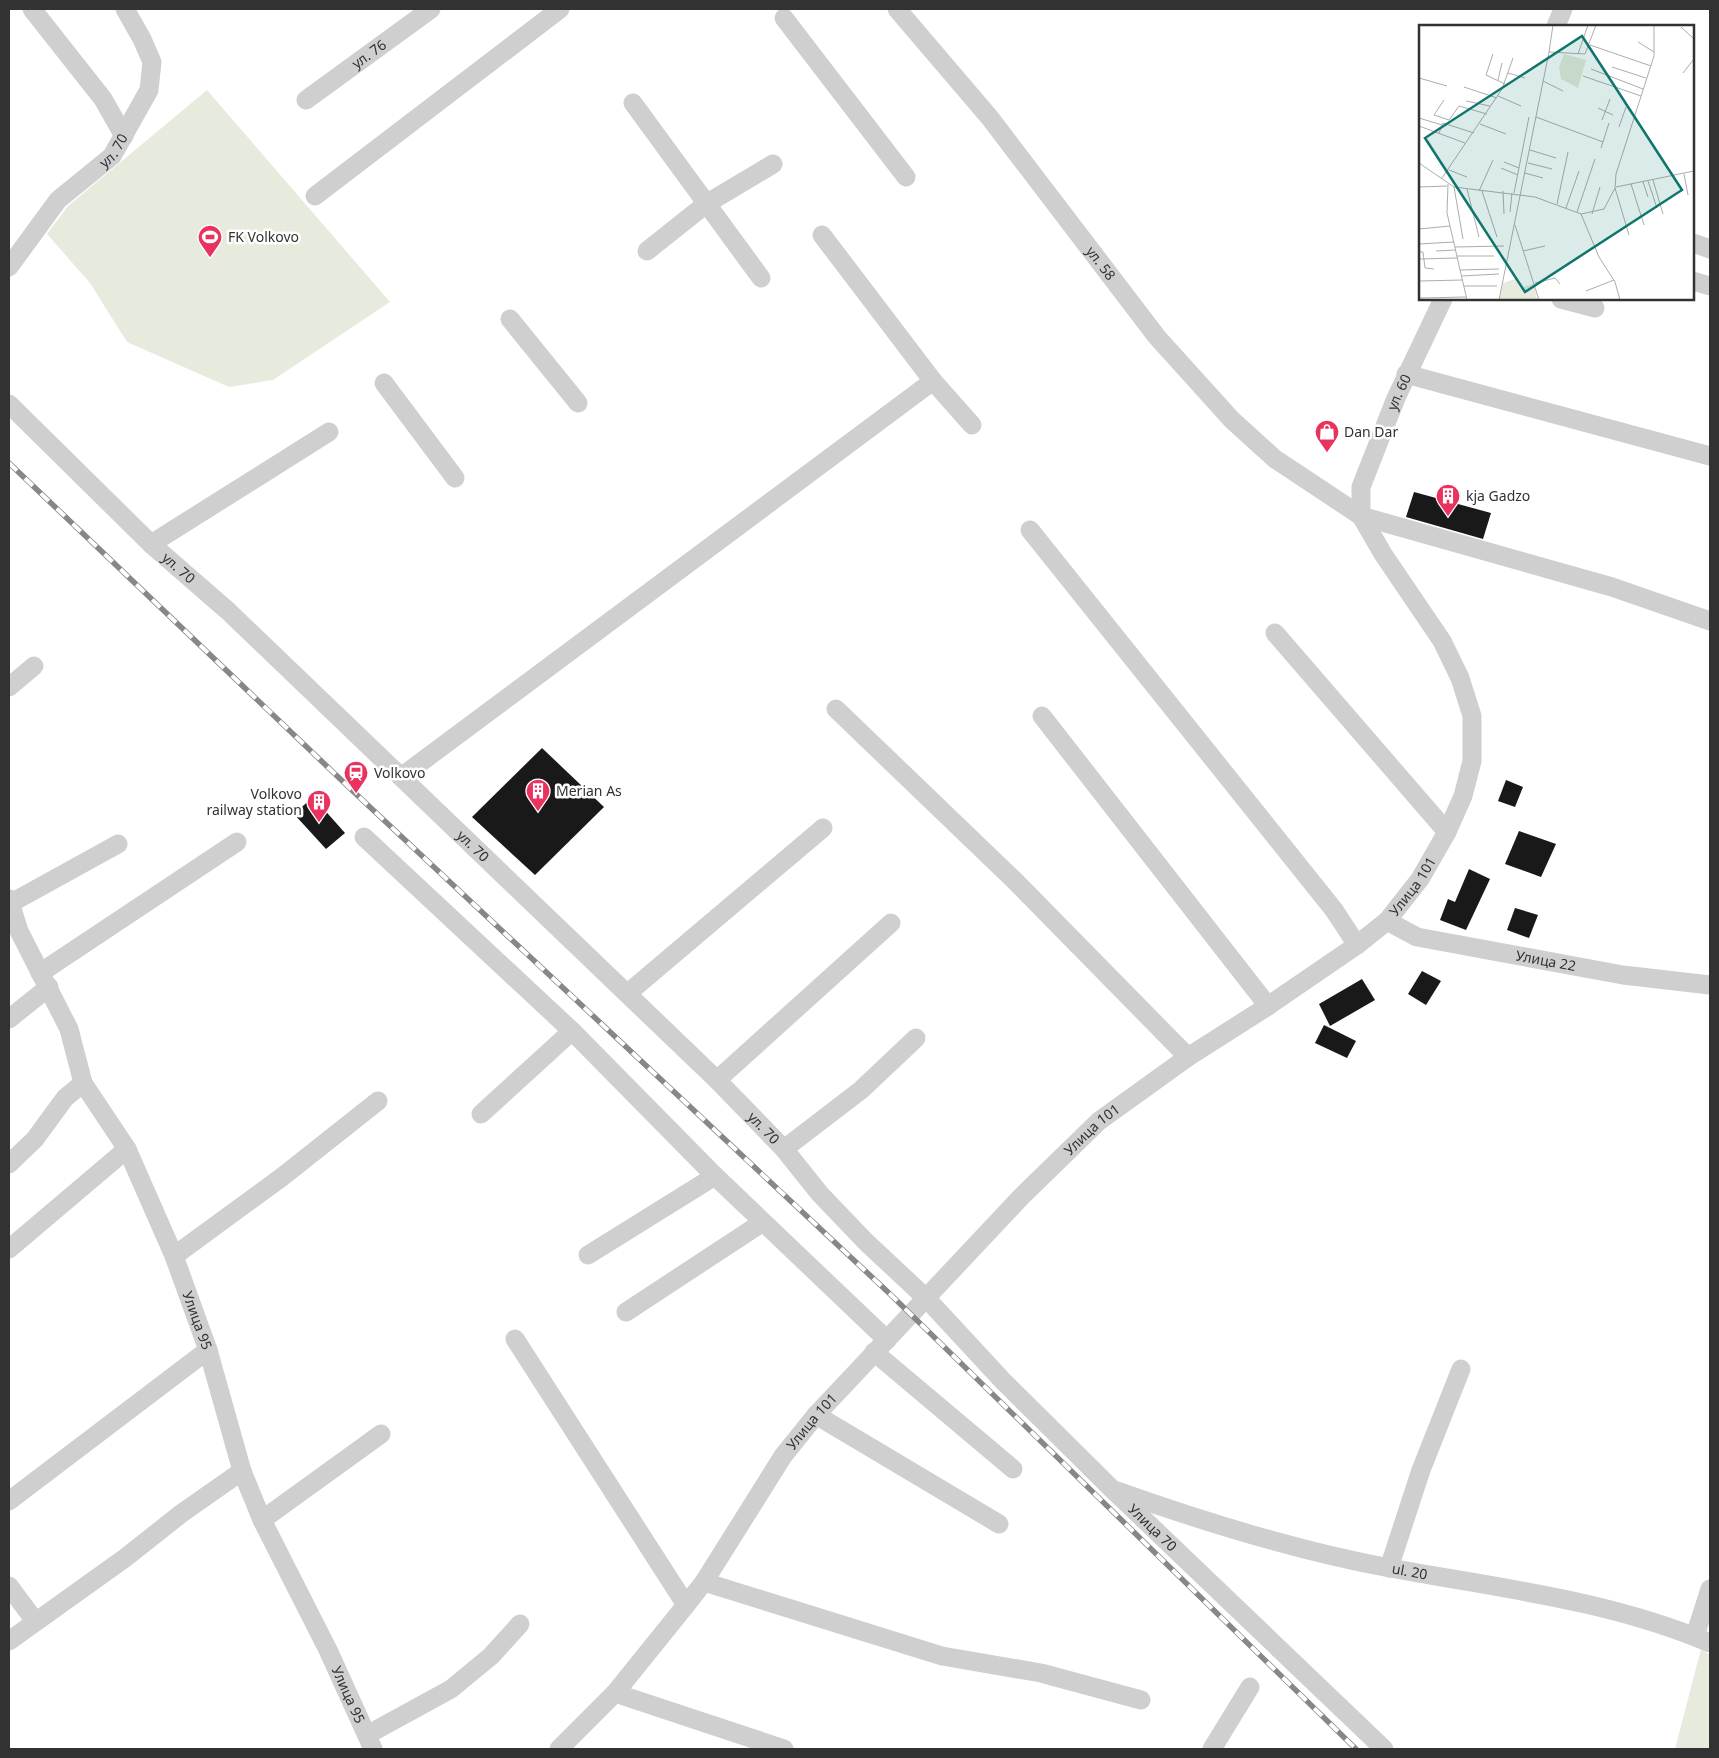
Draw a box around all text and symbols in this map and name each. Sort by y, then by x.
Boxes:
inset map [1419,25,1694,300]
street label: ул. 76 [348,35,390,73]
street label: ул. 70 [95,130,132,172]
sports icon: FK Volkovo [197,224,223,258]
place label: FK Volkovo [228,227,299,246]
street label: ул. 58 [1082,242,1120,284]
street label: ул. 60 [1382,371,1415,413]
shop icon: Dan Dar [1314,419,1340,453]
place label: Dan Dar [1344,422,1398,441]
building icon: kja Gadzo [1435,483,1461,517]
place label: kja Gadzo [1466,486,1530,505]
street label: ул. 70 [158,548,200,587]
station icon: Volkovo [343,760,369,794]
place label: Volkovo [374,763,425,782]
building icon: Merian As [525,778,551,812]
place label: Merian As [556,781,622,800]
place label: Volkovo railway station [206,784,302,819]
building icon: Volkovo railway station [306,789,332,823]
street label: ул. 70 [453,826,494,866]
street label: Улица 101 [1385,853,1440,920]
street label: Улица 22 [1514,945,1578,975]
street label: Улица 101 [1059,1099,1123,1159]
street label: ул. 70 [744,1107,784,1148]
street label: Улица 95 [178,1288,217,1352]
street label: Улица 101 [782,1389,841,1454]
street label: Улица 70 [1124,1499,1181,1555]
street label: ul. 20 [1391,1559,1429,1583]
street label: Улица 95 [328,1663,370,1726]

